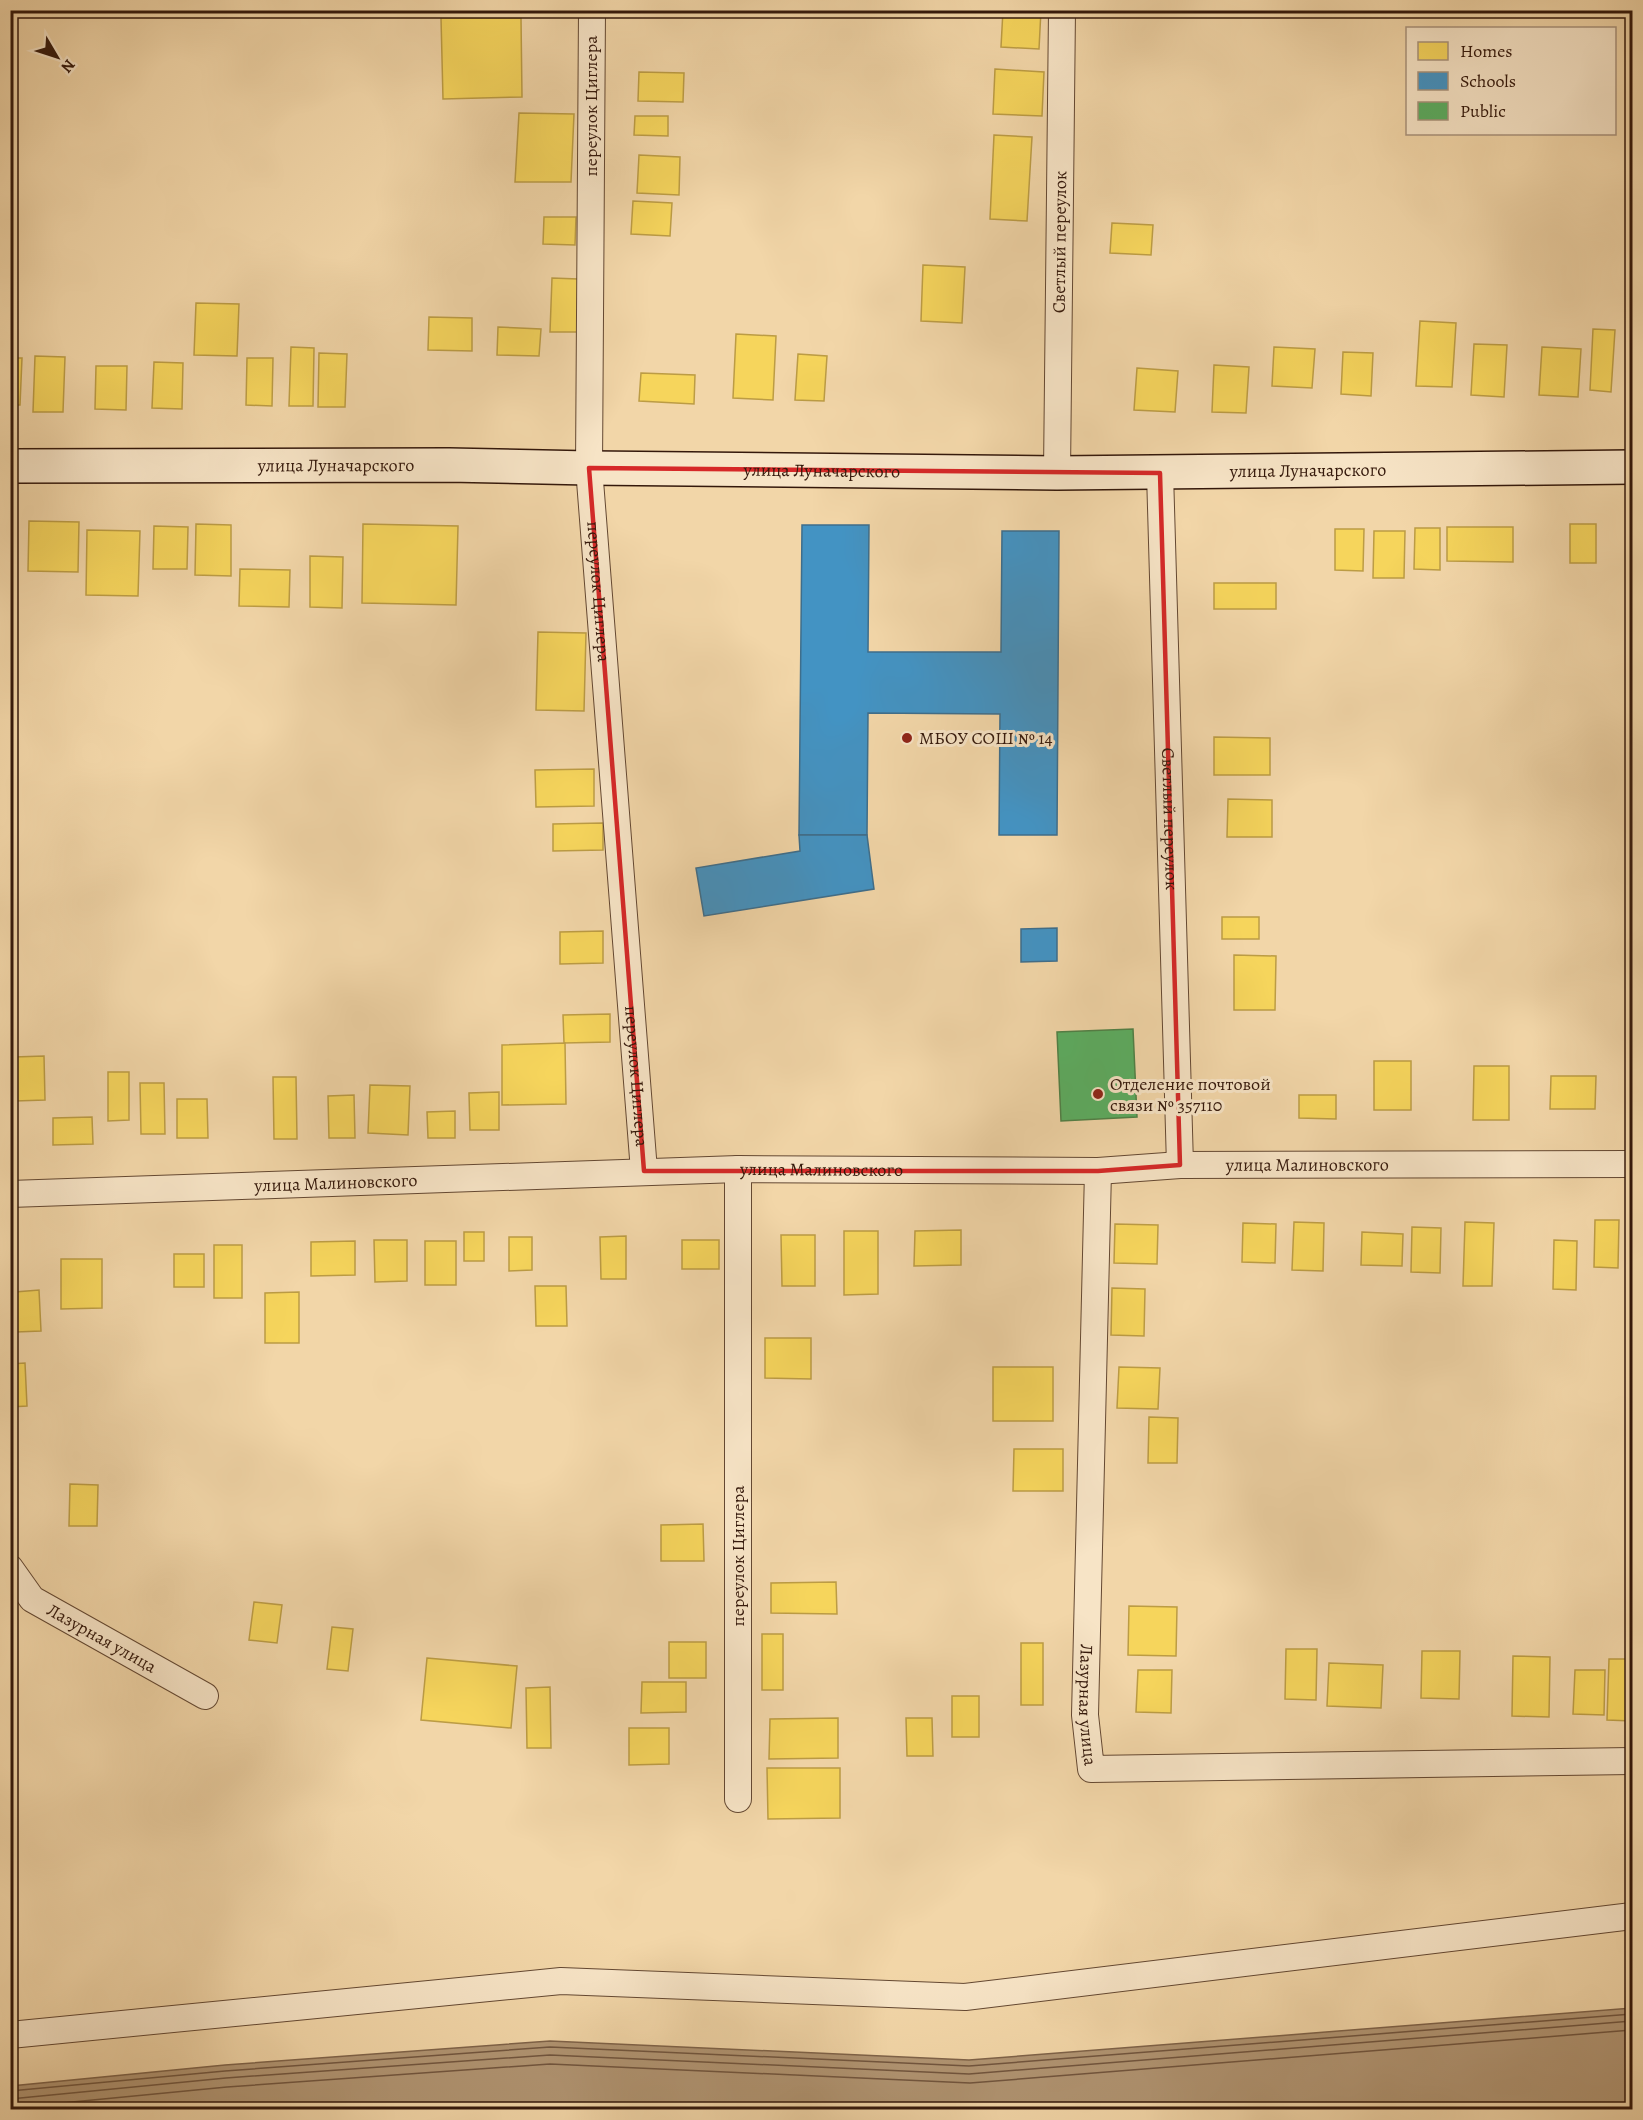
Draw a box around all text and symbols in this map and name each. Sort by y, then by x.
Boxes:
north arrow [27,27,87,87]
legend [1406,27,1616,135]
street label: переулок Циглера [579,35,603,177]
text: Homes [1460,39,1512,63]
text: N [55,54,80,78]
text: Schools [1460,69,1516,93]
text: Public [1460,99,1506,123]
street label: Светлый переулок [1047,171,1072,313]
street label: улица Луначарского [257,453,414,477]
street label: улица Луначарского [743,458,900,483]
street label: улица Луначарского [1228,458,1386,483]
street label: переулок Циглера [581,520,616,664]
place label: МБОУ СОШ № 14 [919,726,1053,750]
marker: МБОУ СОШ № 14 [900,731,914,745]
street label: Светлый переулок [1156,747,1184,890]
street label: переулок Циглера [619,1005,654,1148]
place label: Отделение почтовой связи № 357110 [1110,1072,1271,1117]
marker: Отделение почтовой связи № 357110 [1091,1087,1105,1101]
street label: улица Малиновского [1225,1153,1389,1177]
street label: улица Малиновского [739,1157,903,1182]
street label: улица Малиновского [253,1168,418,1198]
street label: переулок Циглера [726,1485,750,1627]
street label: Лазурная улица [43,1598,161,1679]
street label: Лазурная улица [1073,1644,1103,1768]

